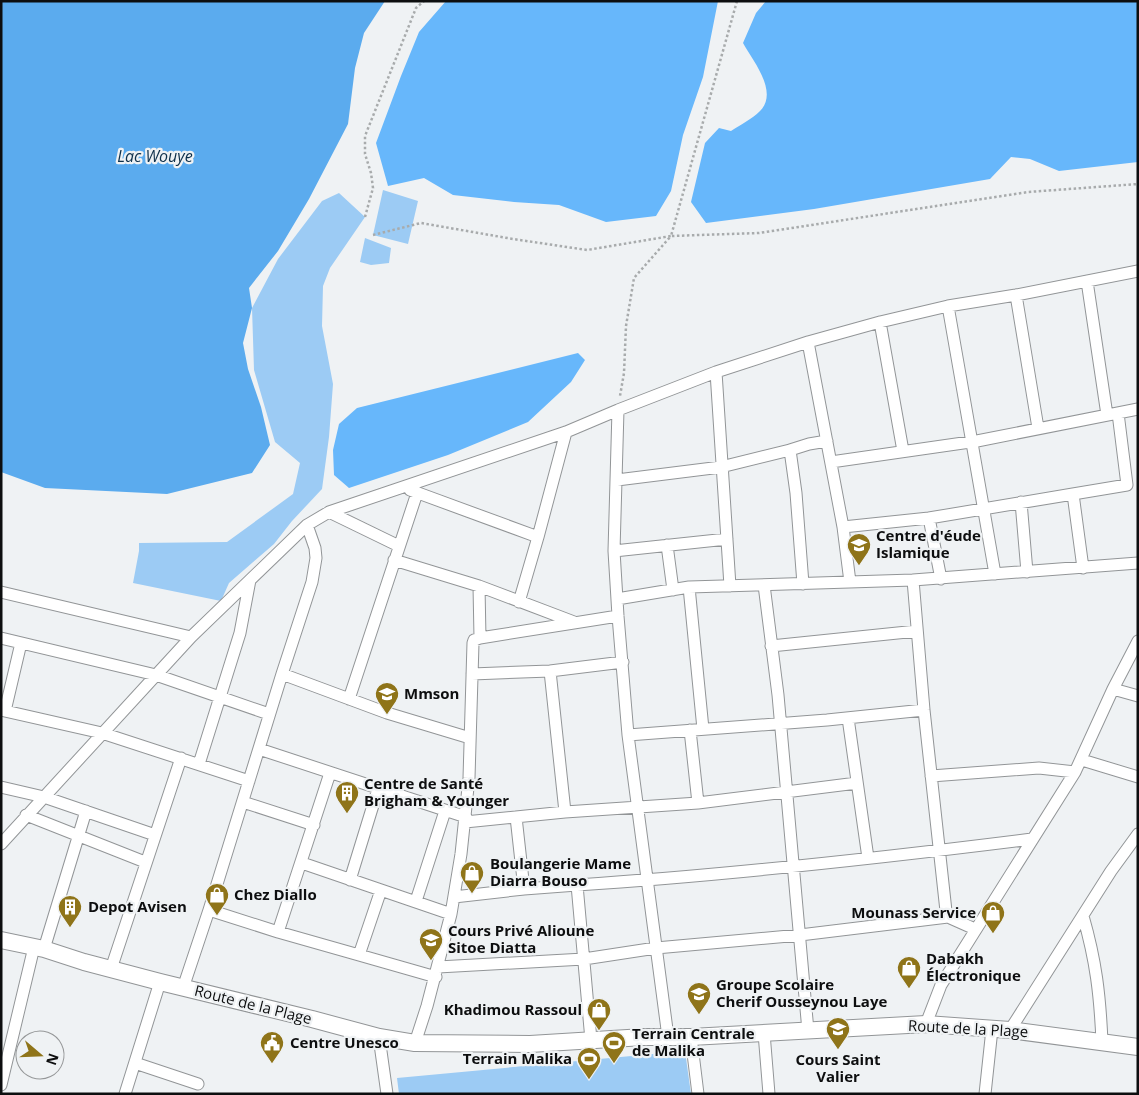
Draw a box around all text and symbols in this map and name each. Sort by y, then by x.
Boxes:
water label: Lac Wouye [117,145,193,167]
place label: Centre d'éude Islamique [876,525,981,562]
school or university icon: Centre d'éude Islamique [846,532,872,566]
school or university icon: Mmson [374,681,400,715]
place label: Mmson [404,683,459,703]
place label: Centre de Santé Brigham & Younger [364,773,509,810]
building icon: Centre de Santé Brigham & Younger [334,780,360,814]
place label: Boulangerie Mame Diarra Bouso [490,853,631,890]
shop icon: Boulangerie Mame Diarra Bouso [459,860,485,894]
shop icon: Chez Diallo [204,882,230,916]
place label: Chez Diallo [234,884,317,904]
building icon: Depot Avisen [57,894,83,928]
place label: Depot Avisen [88,896,187,916]
shop icon: Mounass Service [980,900,1006,934]
place label: Mounass Service [851,902,976,922]
place label: Cours Privé Alioune Sitoe Diatta [448,920,594,957]
school or university icon: Cours Privé Alioune Sitoe Diatta [418,927,444,961]
place label: Dabakh Électronique [926,948,1021,985]
shop icon: Dabakh Électronique [896,955,922,989]
place label: Groupe Scolaire Cherif Ousseynou Laye [716,974,887,1011]
street label: Route de la Plage [192,980,314,1028]
school or university icon: Groupe Scolaire Cherif Ousseynou Laye [686,981,712,1015]
shop icon: Khadimou Rassoul [586,997,612,1031]
place label: Khadimou Rassoul [444,999,582,1019]
street label: Route de la Plage [907,1015,1029,1041]
school or university icon: Cours Saint Valier [825,1016,851,1050]
place label: Terrain Centrale de Malika [632,1023,755,1060]
north arrow [15,1030,65,1080]
public building icon: Centre Unesco [259,1030,285,1064]
sports icon: Terrain Centrale de Malika [601,1030,627,1064]
place label: Centre Unesco [290,1032,399,1052]
sports icon: Terrain Malika [576,1046,602,1080]
place label: Terrain Malika [463,1048,572,1068]
place label: Cours Saint Valier [795,1049,881,1086]
text: N [42,1051,64,1068]

